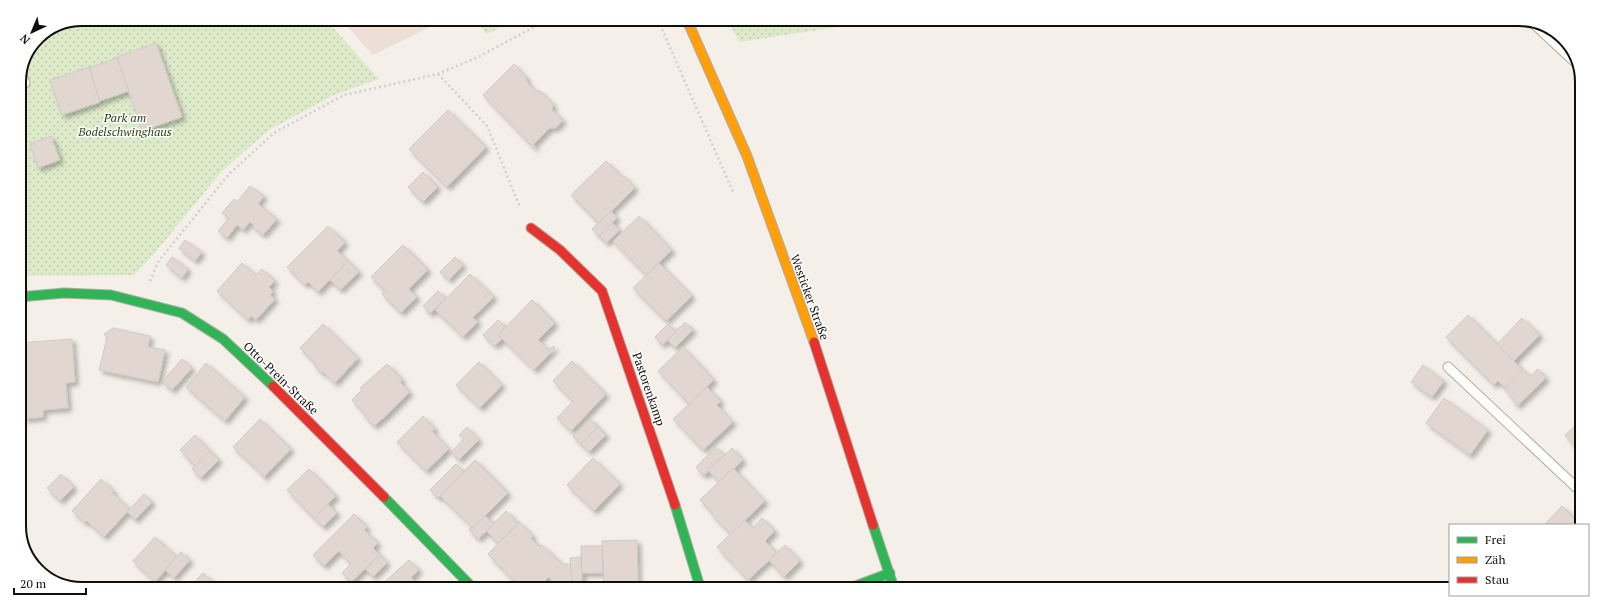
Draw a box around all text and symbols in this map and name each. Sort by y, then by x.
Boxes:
north arrow [12,12,52,52]
text: N [17,31,33,47]
park label: Park am Bodelschwinghaus [77,110,172,139]
street label: Westicker Straße [788,252,832,342]
street label: Otto-Prein-Straße [240,338,322,418]
street label: Pastorenkamp [629,350,669,428]
legend [1449,524,1589,596]
text: Frei [1485,532,1506,547]
text: Zäh [1485,552,1505,567]
scale bar [14,570,86,596]
text: Stau [1485,572,1509,587]
text: 20 m [20,576,47,591]

